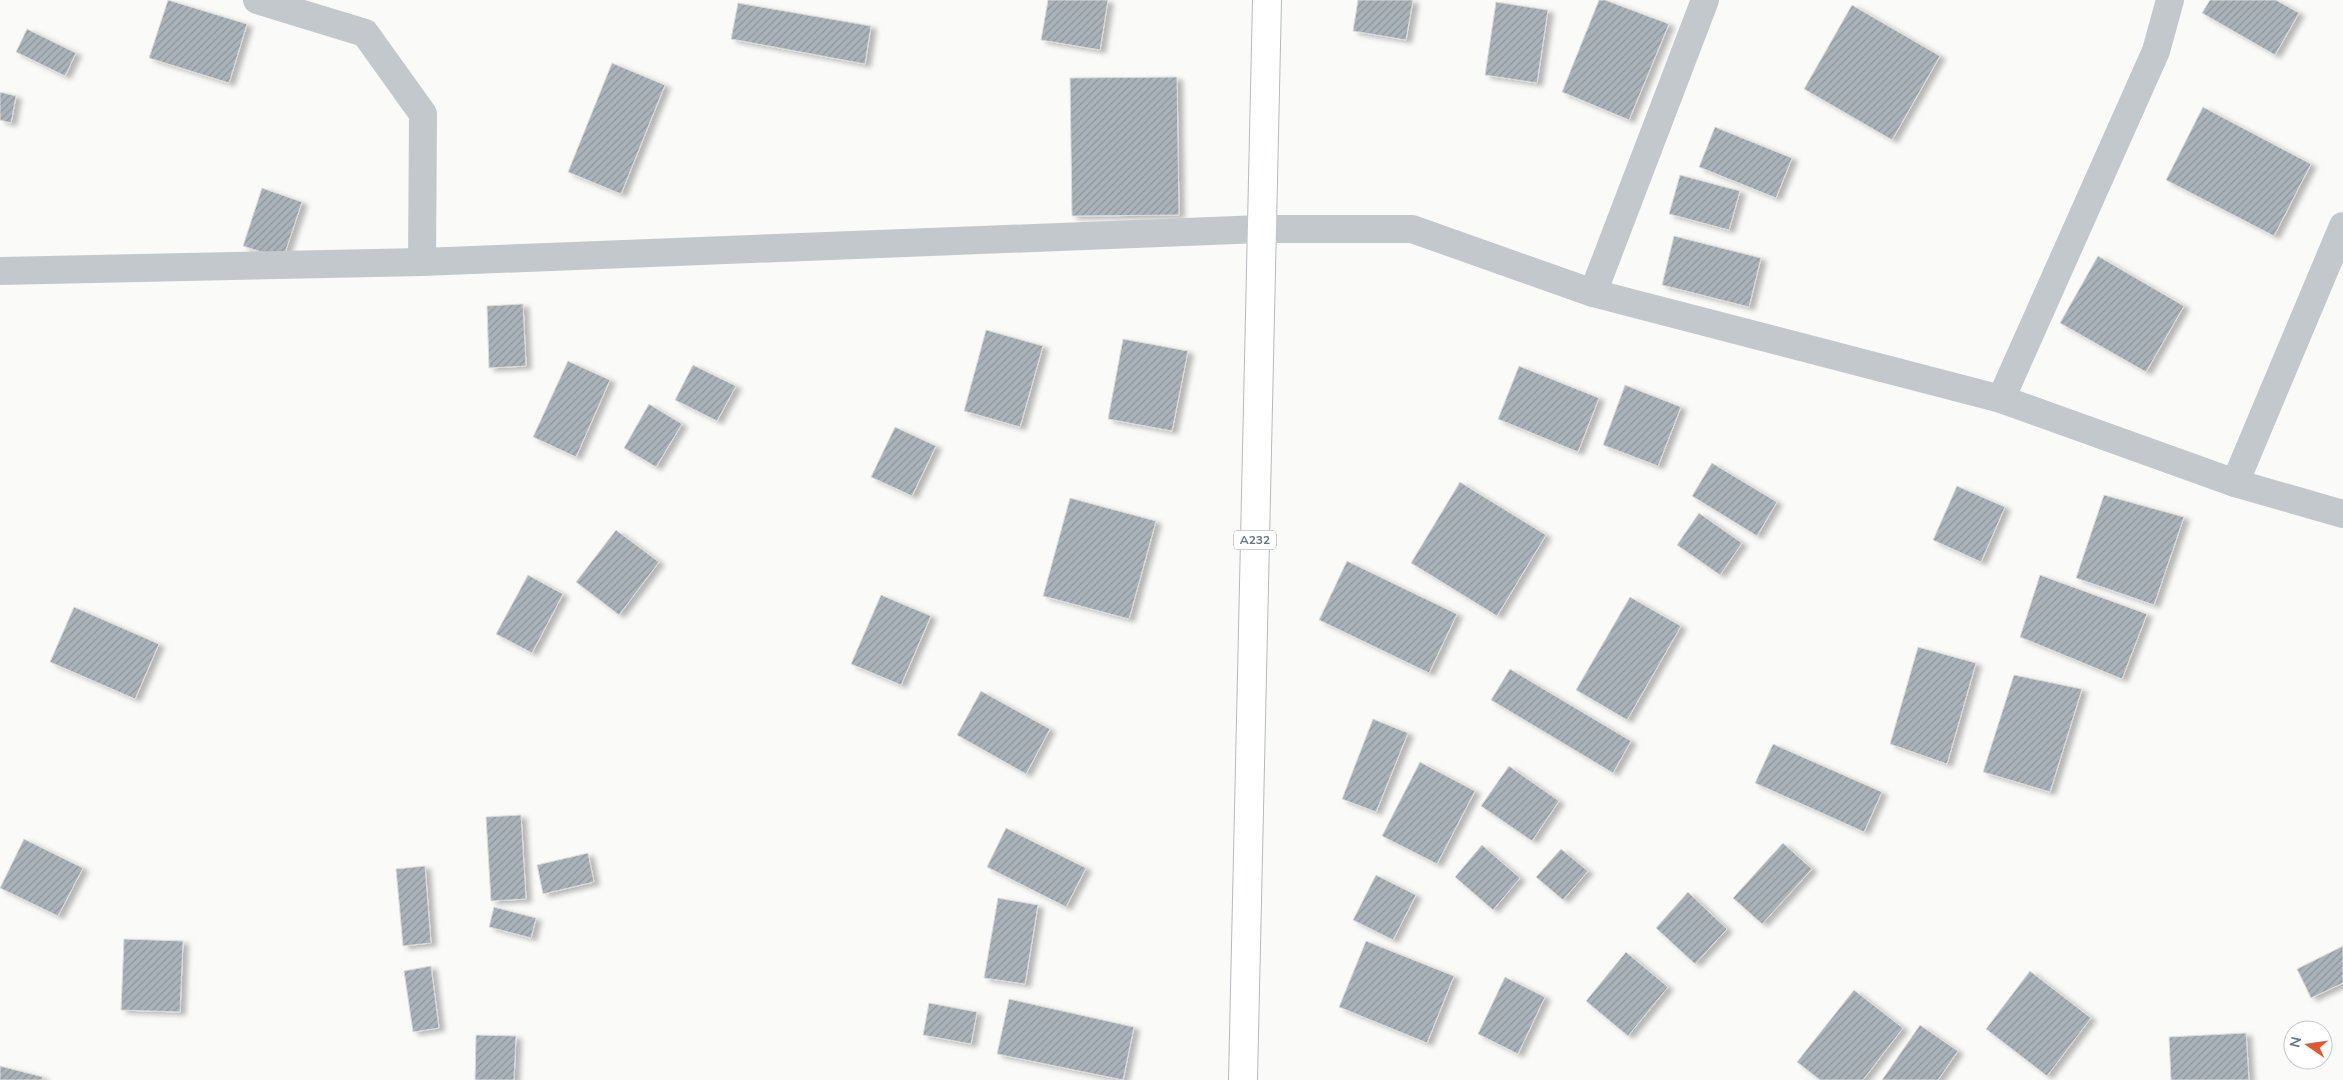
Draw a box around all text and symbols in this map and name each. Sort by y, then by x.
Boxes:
road number: A232 [1234,530,1276,550]
north arrow [2283,1020,2333,1070]
text: N [2285,1035,2306,1049]

